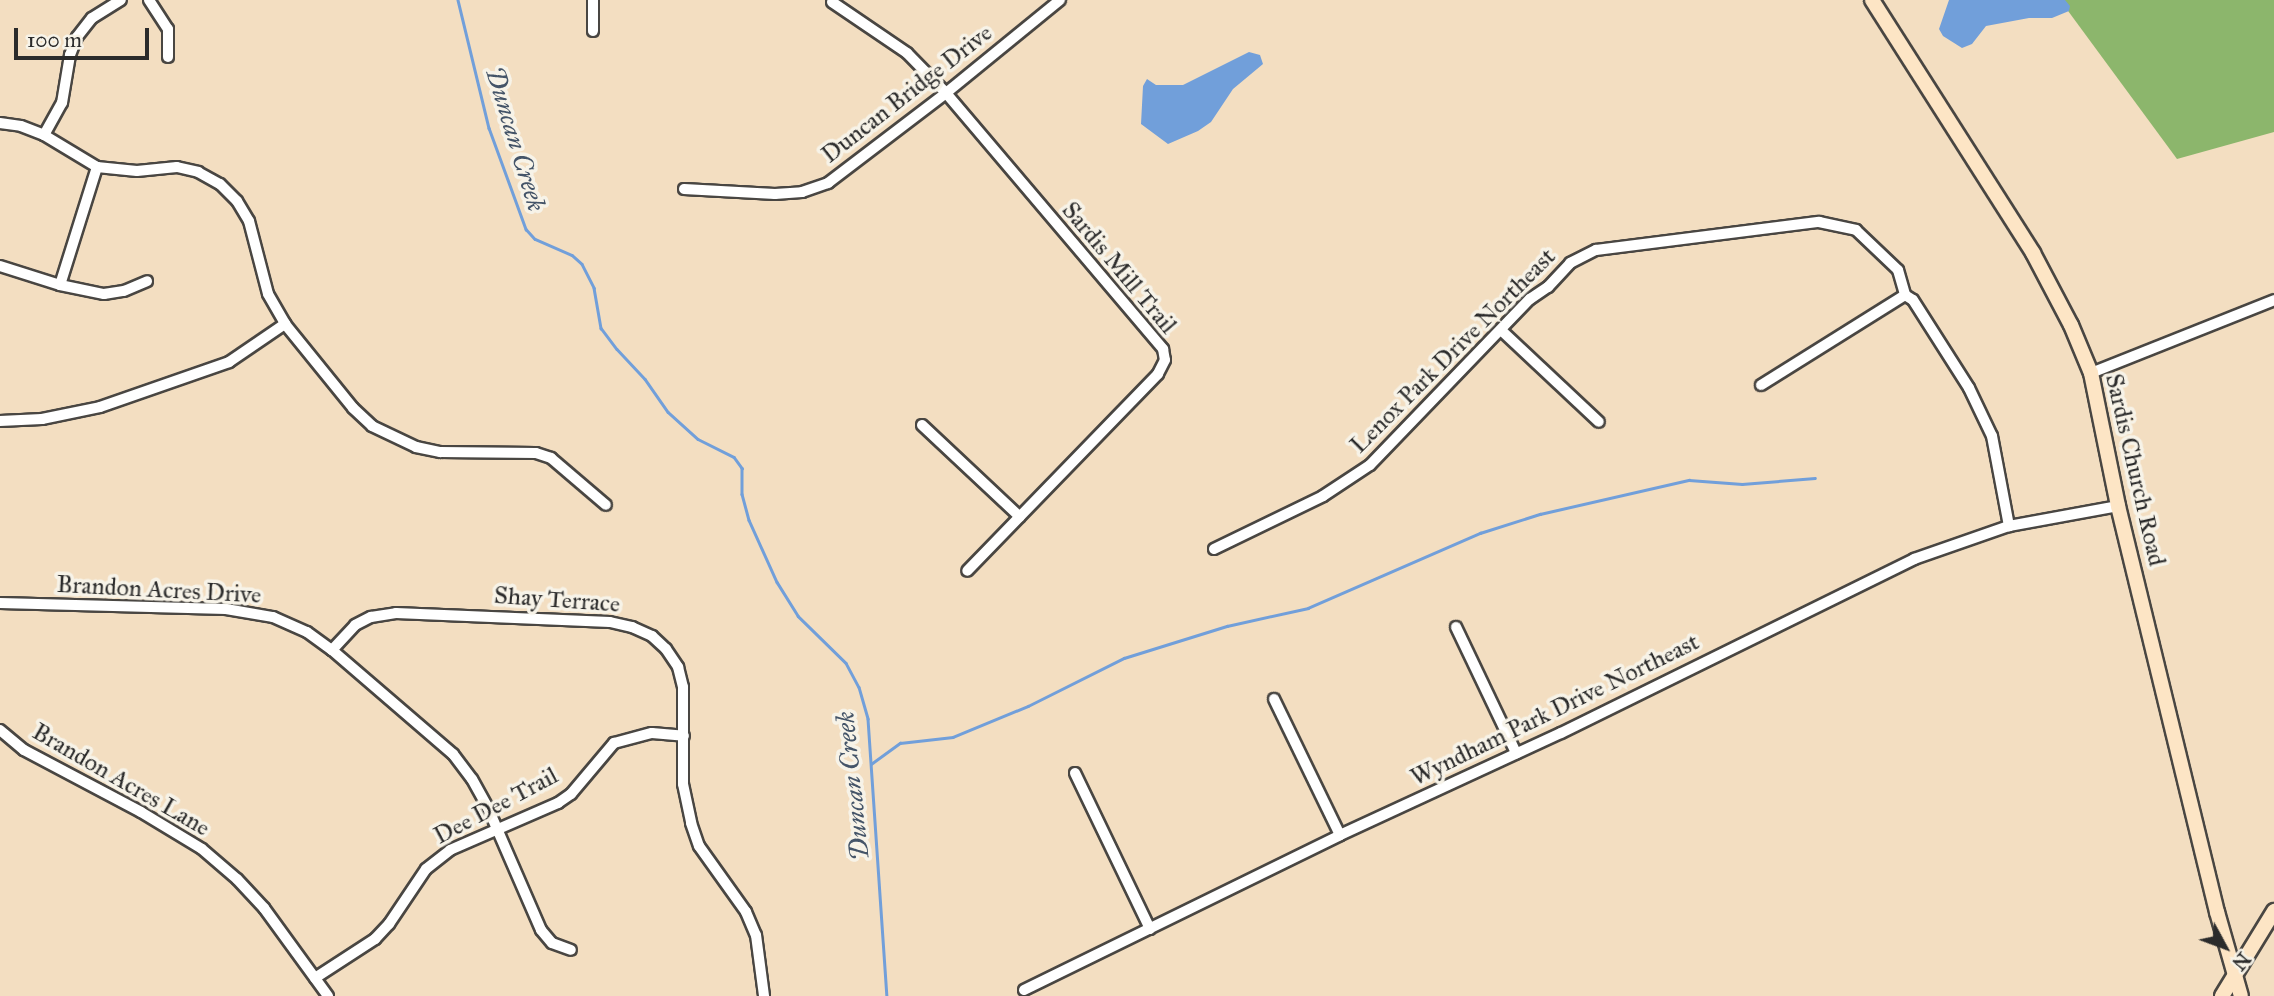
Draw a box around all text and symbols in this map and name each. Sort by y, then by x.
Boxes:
scale bar [18,14,152,58]
street label: Duncan Bridge Drive [816,19,998,169]
text: 100 m [27,27,82,53]
water label: Duncan Creek [478,63,552,215]
street label: Sardis Mill Trail [1056,196,1182,340]
street label: Lenox Park Drive Northeast [1344,242,1562,460]
street label: Sardis Church Road [2099,371,2171,569]
street label: Brandon Acres Drive [56,570,262,610]
street label: Shay Terrace [493,581,621,619]
street label: Wyndham Park Drive Northeast [1406,628,1704,792]
water label: Duncan Creek [830,710,876,862]
street label: Brandon Acres Lane [27,717,215,843]
street label: Dee Dee Trail [429,761,563,851]
north arrow [2190,912,2260,982]
text: N [2227,947,2255,975]

